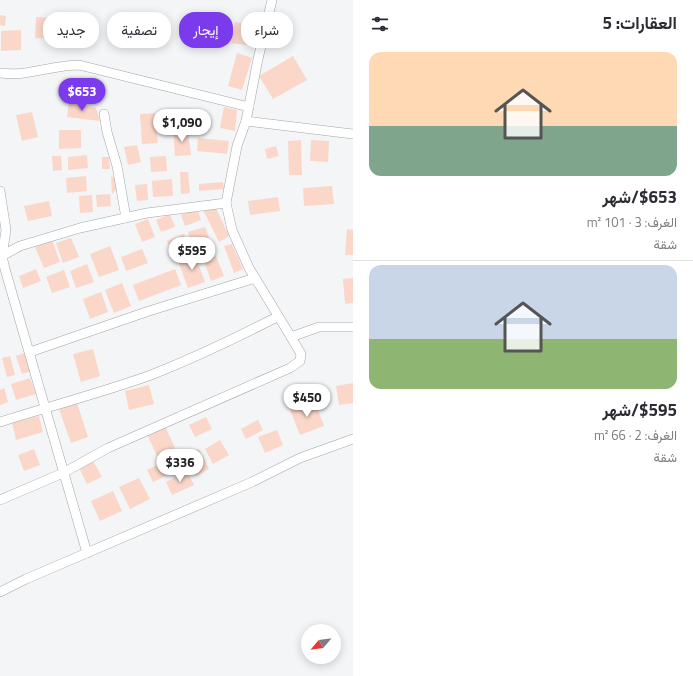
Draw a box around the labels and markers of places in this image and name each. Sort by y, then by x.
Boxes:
pin: $653 [58,78,106,112]
pin: $1,090 [149,109,215,143]
pin: $595 [168,237,216,271]
pin: $450 [283,384,331,418]
pin: $336 [156,449,204,483]

